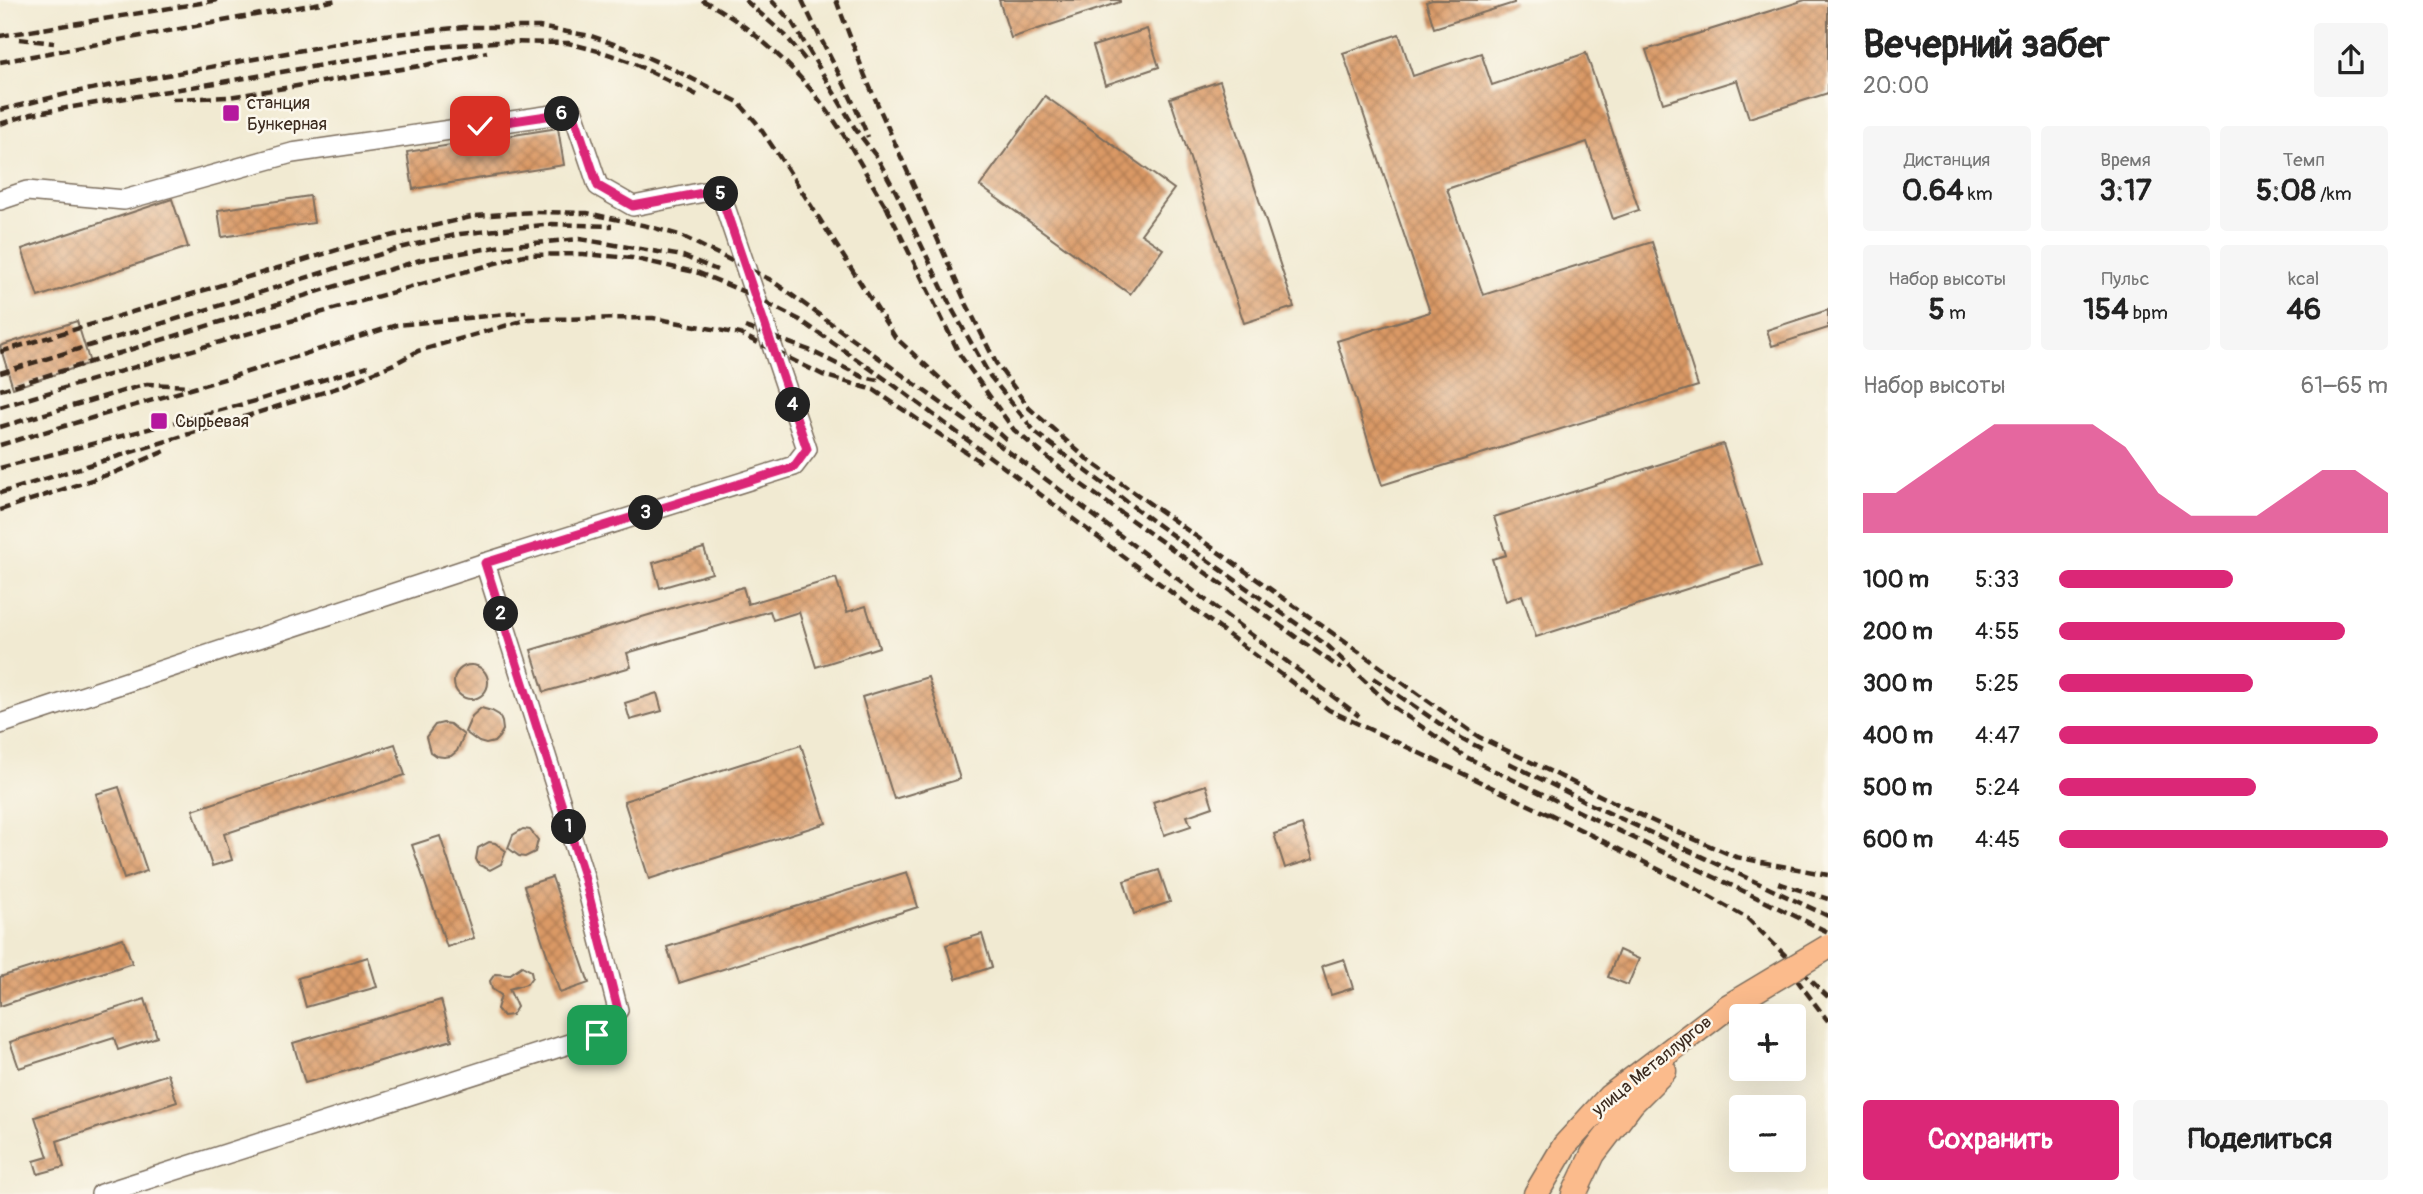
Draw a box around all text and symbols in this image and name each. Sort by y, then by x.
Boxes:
text: Вечерний забег [1863,21,2110,69]
button: share [2314,23,2388,97]
text: 20:00 [1863,71,1929,100]
place label: станция Бункерная [247,92,327,136]
pin [450,96,510,156]
pin: 6 [544,96,580,132]
text: 6 [556,101,567,125]
marker: станция Бункерная [221,103,241,123]
icon: check [461,107,499,145]
text: Дистанция [1904,148,1990,172]
text: Время [2100,148,2151,172]
text: Темп [2283,148,2325,172]
text: 0.64 [1902,172,1964,209]
text: 3:17 [2099,172,2152,209]
text: 5:08 [2256,172,2316,209]
pin: 5 [704,176,738,212]
text: 5 [715,181,726,205]
text: km [1964,182,1993,206]
text: /km [2316,182,2352,206]
text: Набор высоты [1888,267,2006,291]
text: Пульс [2102,267,2149,291]
text: kcal [2288,267,2319,291]
text: 5 [1929,291,1945,328]
text: 154 [2083,291,2129,328]
text: 46 [2286,291,2321,328]
text: m [1945,301,1966,325]
text: bpm [2129,301,2168,325]
text: Набор высоты [1863,371,2005,400]
text: 61–65 m [2301,371,2388,400]
pin: 4 [776,388,810,422]
text: 4 [787,392,798,416]
place label: Сырьевая [175,410,249,433]
marker: Сырьевая [149,411,169,431]
pin: 3 [628,496,664,530]
text: 3 [640,500,651,524]
text: 100 m [1863,565,1929,594]
text: 5:33 [1975,565,2019,594]
pin: 2 [484,596,518,632]
text: 2 [495,601,506,625]
text: 200 m [1863,617,1933,646]
text: 4:55 [1975,617,2019,646]
text: 300 m [1863,669,1933,698]
text: 5:25 [1975,669,2019,698]
text: 400 m [1863,721,1933,750]
text: 4:47 [1975,721,2020,750]
text: 500 m [1863,773,1932,802]
text: 5:24 [1975,773,2020,802]
pin: 1 [552,810,586,844]
text: 1 [565,814,572,838]
text: 600 m [1863,825,1933,854]
text: 4:45 [1975,825,2020,854]
map controls [1729,1004,1806,1172]
button: + [1729,1004,1806,1081]
pin [567,1005,627,1065]
street label: улица Металлургов [1587,1011,1717,1122]
icon: arrive [578,1016,616,1054]
button: − [1729,1095,1806,1172]
button: Сохранить [1863,1100,2119,1180]
button: Поделиться [2133,1100,2388,1180]

